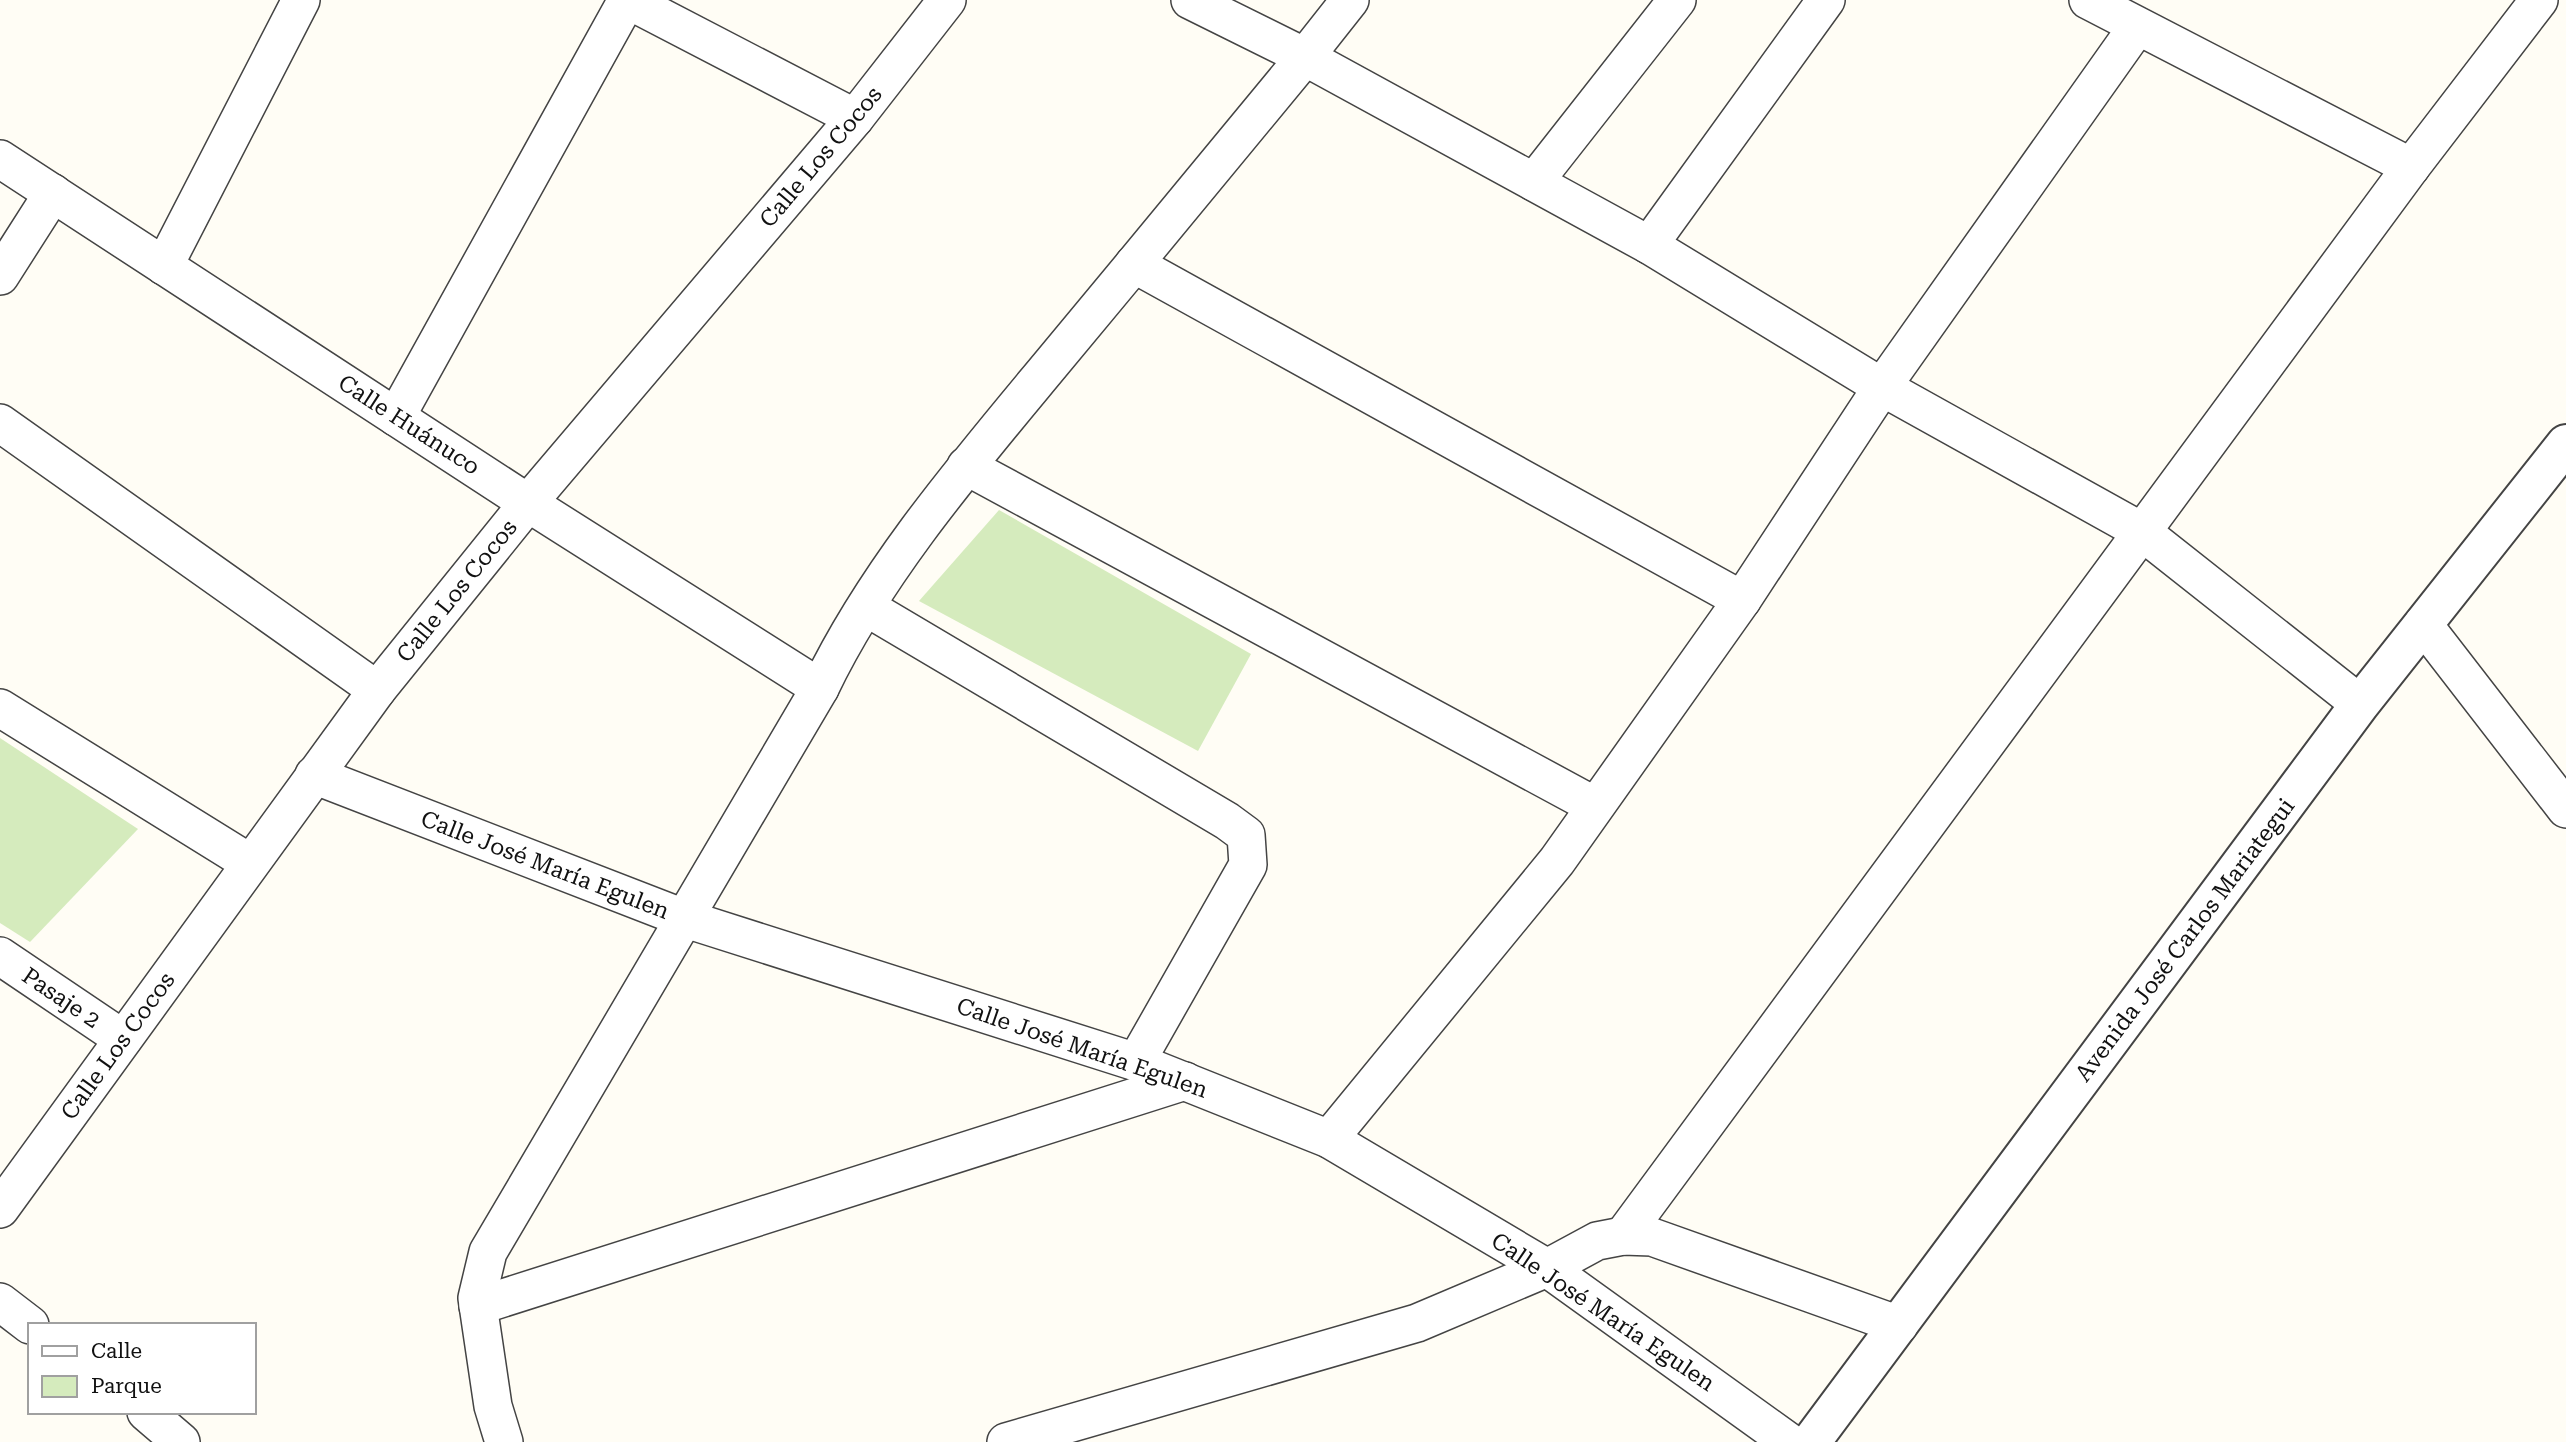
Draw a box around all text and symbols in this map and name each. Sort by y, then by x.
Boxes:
street label: Calle Los Cocos [754,81,888,233]
street label: Calle Huánuco [333,369,485,481]
street label: Calle Los Cocos [391,514,523,668]
street label: Avenida José Carlos Mariategui [2070,793,2300,1087]
street label: Calle José María Egulen [417,805,673,925]
street label: Pasaje 2 [17,962,105,1034]
street label: Calle Los Cocos [56,967,181,1125]
street label: Calle José María Egulen [953,992,1211,1104]
street label: Calle José María Egulen [1486,1227,1720,1397]
legend [28,1323,256,1414]
text: Calle [91,1339,142,1363]
text: Parque [91,1374,162,1398]

